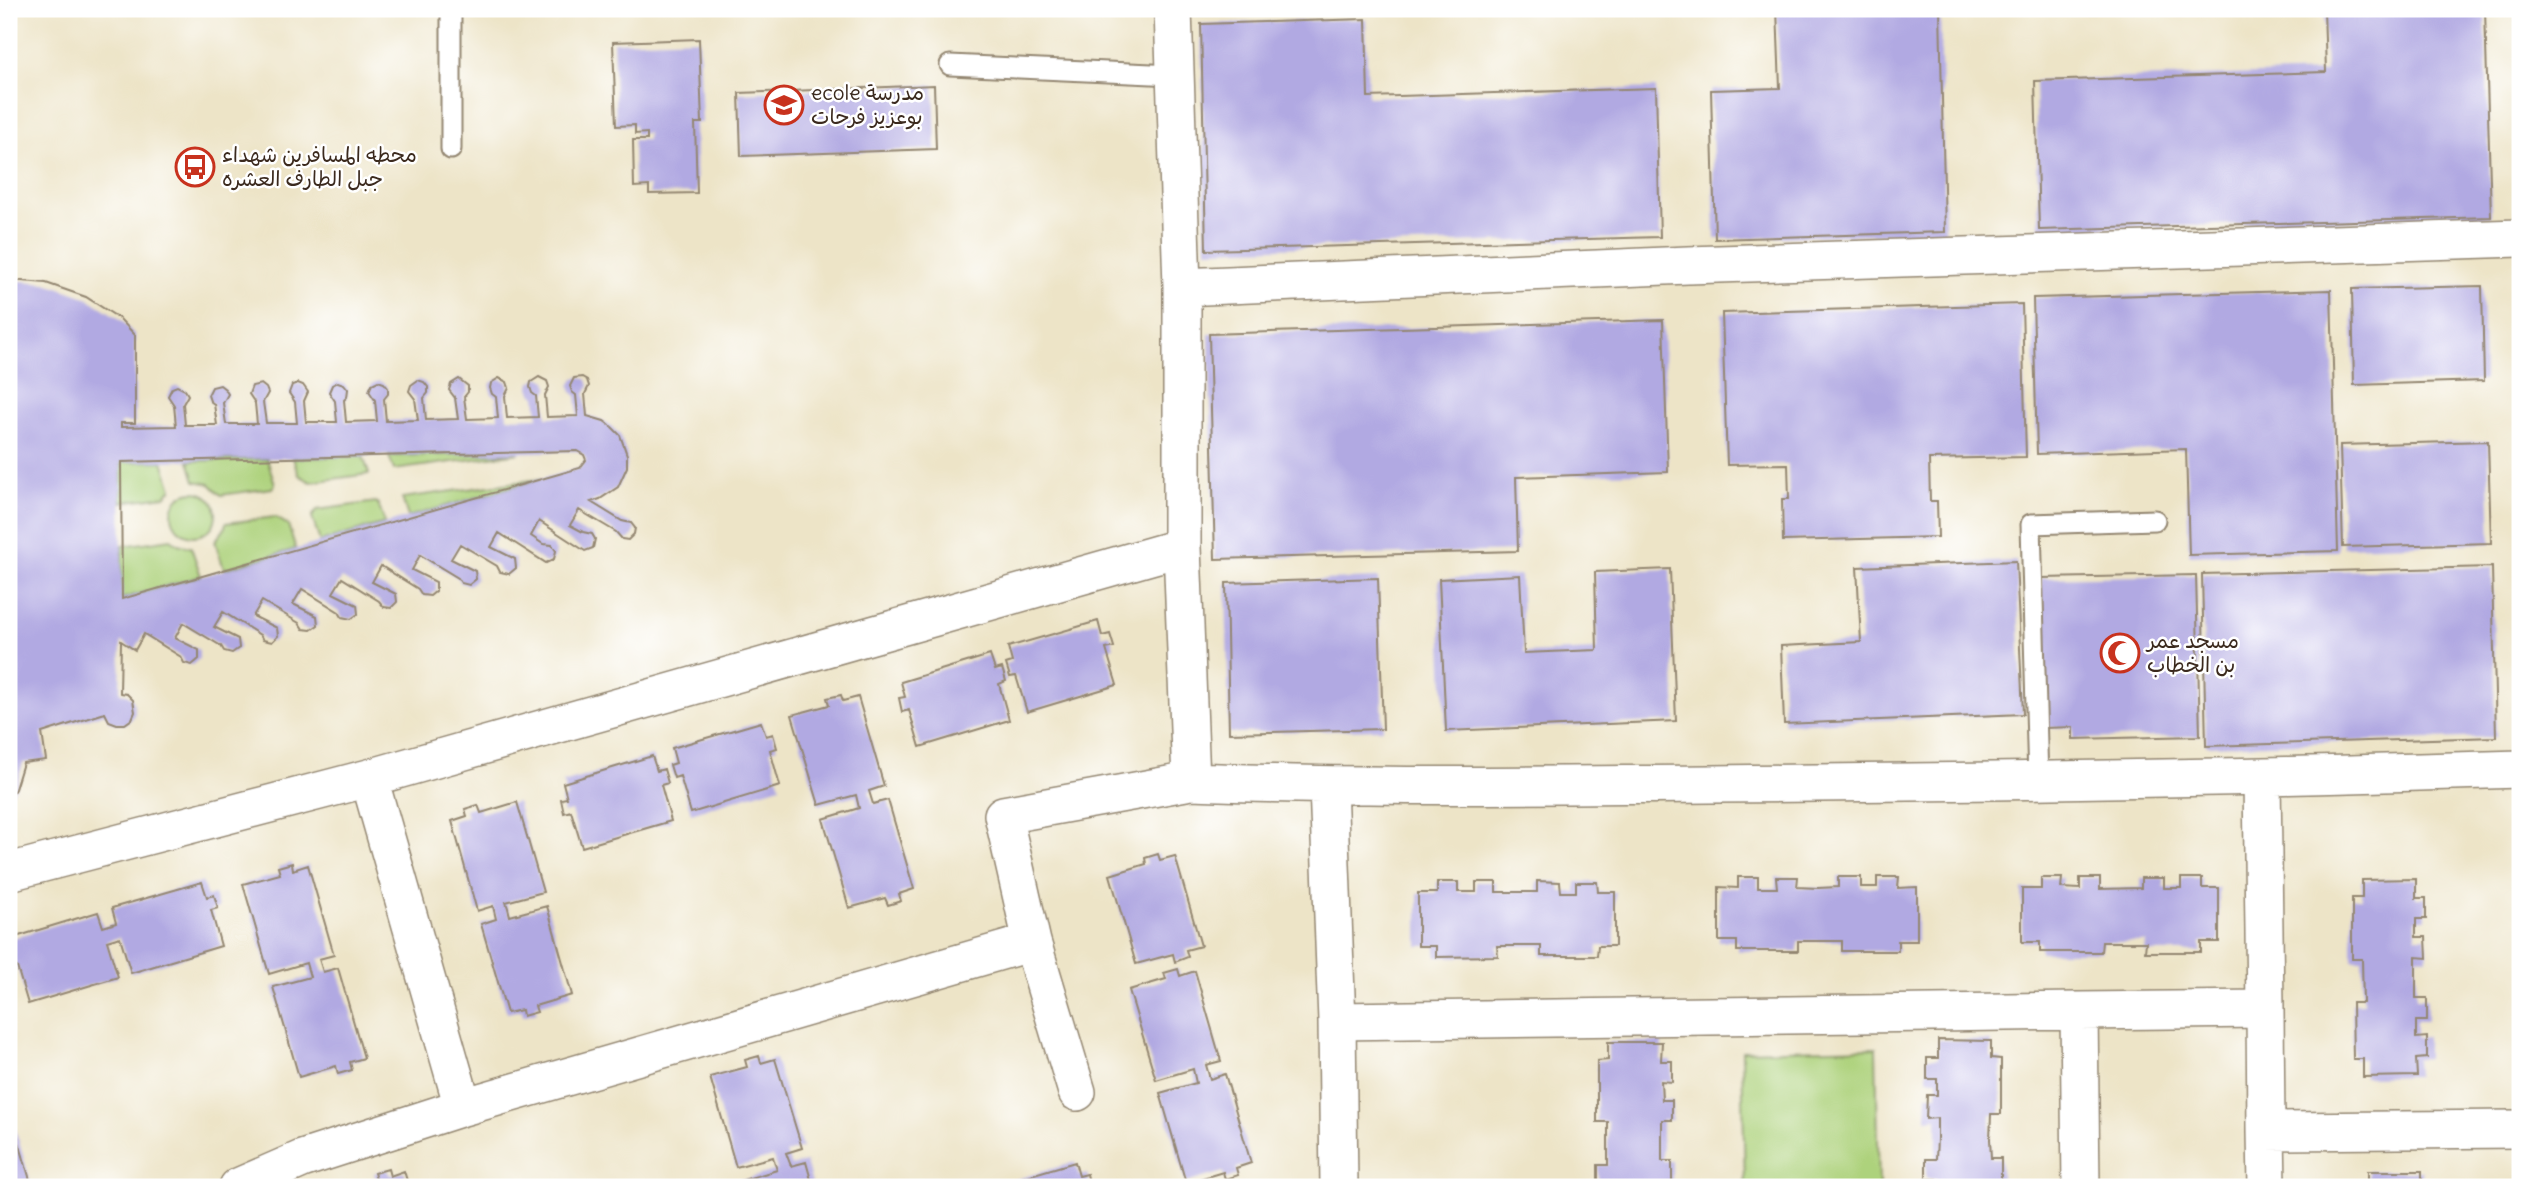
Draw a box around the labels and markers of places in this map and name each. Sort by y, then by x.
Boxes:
place label: ecole مدرسة بوعزيز فرحات [811,79,924,130]
school or university icon: ecole مدرسة بوعزيز فرحات [763,84,805,126]
place label: محطه المسافرين شهداء جبل الطارف العشره [222,141,417,192]
bus stop icon: محطه المسافرين شهداء جبل الطارف العشره [174,146,216,188]
place label: مسجد عمر بن الخطاب [2145,627,2239,678]
mosque icon: مسجد عمر بن الخطاب [2099,632,2141,674]

